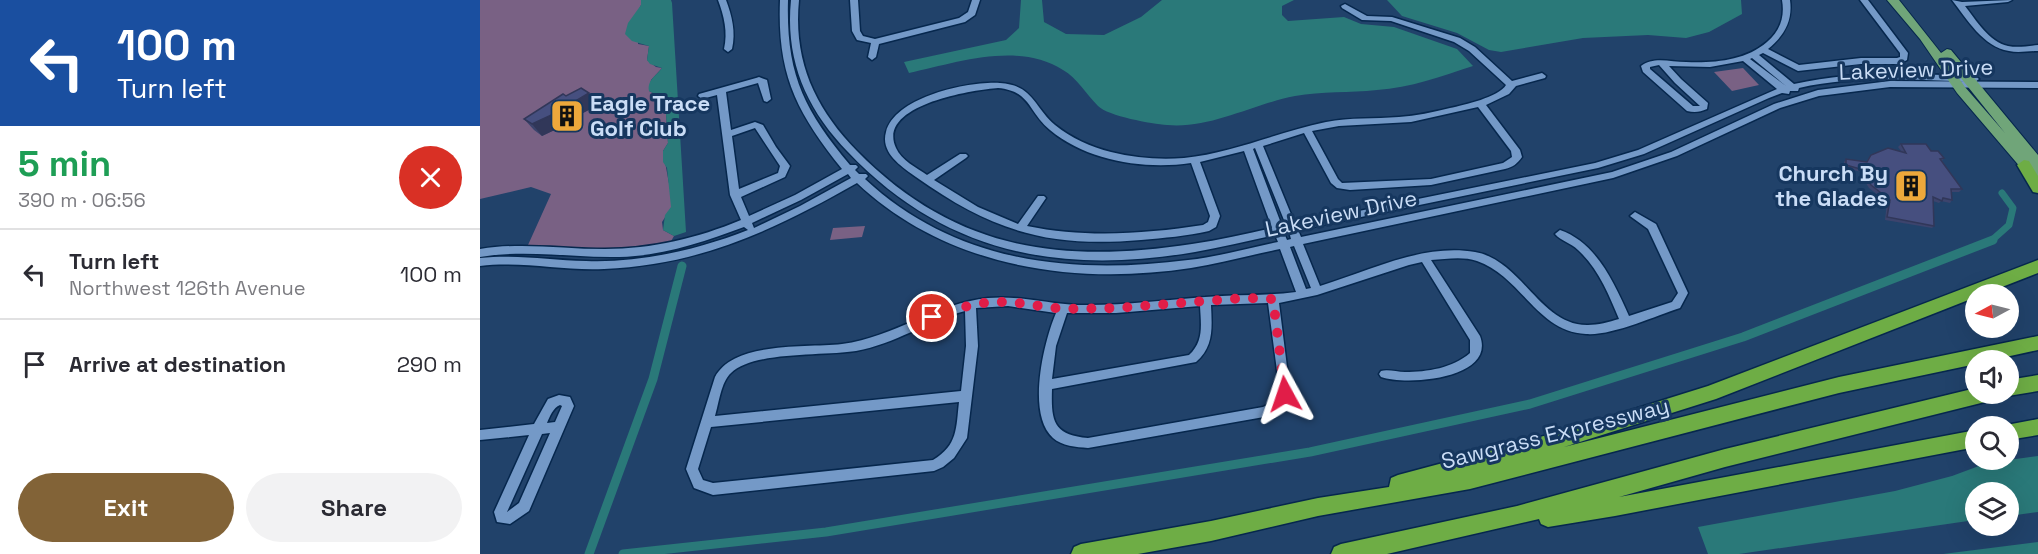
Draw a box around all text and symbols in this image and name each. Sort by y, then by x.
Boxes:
text: 100 m [117,19,237,72]
icon: left [18,24,96,102]
street label: Lakeview Drive [1838,52,1994,86]
text: Turn left [117,71,227,106]
place label: Eagle Trace Golf Club [590,89,710,142]
building icon: Eagle Trace Golf Club [549,98,585,134]
text: 5 min [18,141,111,187]
button: close [399,146,462,209]
place label: Church By the Glades [1775,159,1888,212]
building icon: Church By the Glades [1893,168,1929,204]
street label: Lakeview Drive [1263,183,1419,243]
text: 390 m · 06:56 [18,187,146,213]
text: Turn left [69,247,159,275]
icon: left [18,258,51,291]
text: 100 m [400,260,462,288]
text: Northwest 126th Avenue [69,275,305,301]
north arrow [1965,284,2019,338]
map controls [1965,284,2019,536]
pin [906,291,957,342]
icon: arrive [915,300,948,333]
icon: arrive [18,348,51,381]
text: Arrive at destination [69,350,286,378]
text: 290 m [397,350,462,378]
button: sound [1965,350,2019,404]
position arrow [1253,362,1317,426]
street label: Sawgrass Expressway [1438,391,1672,475]
button: search [1965,416,2019,470]
button: Exit [18,473,234,542]
button: Share [246,473,462,542]
button: layers [1965,482,2019,536]

